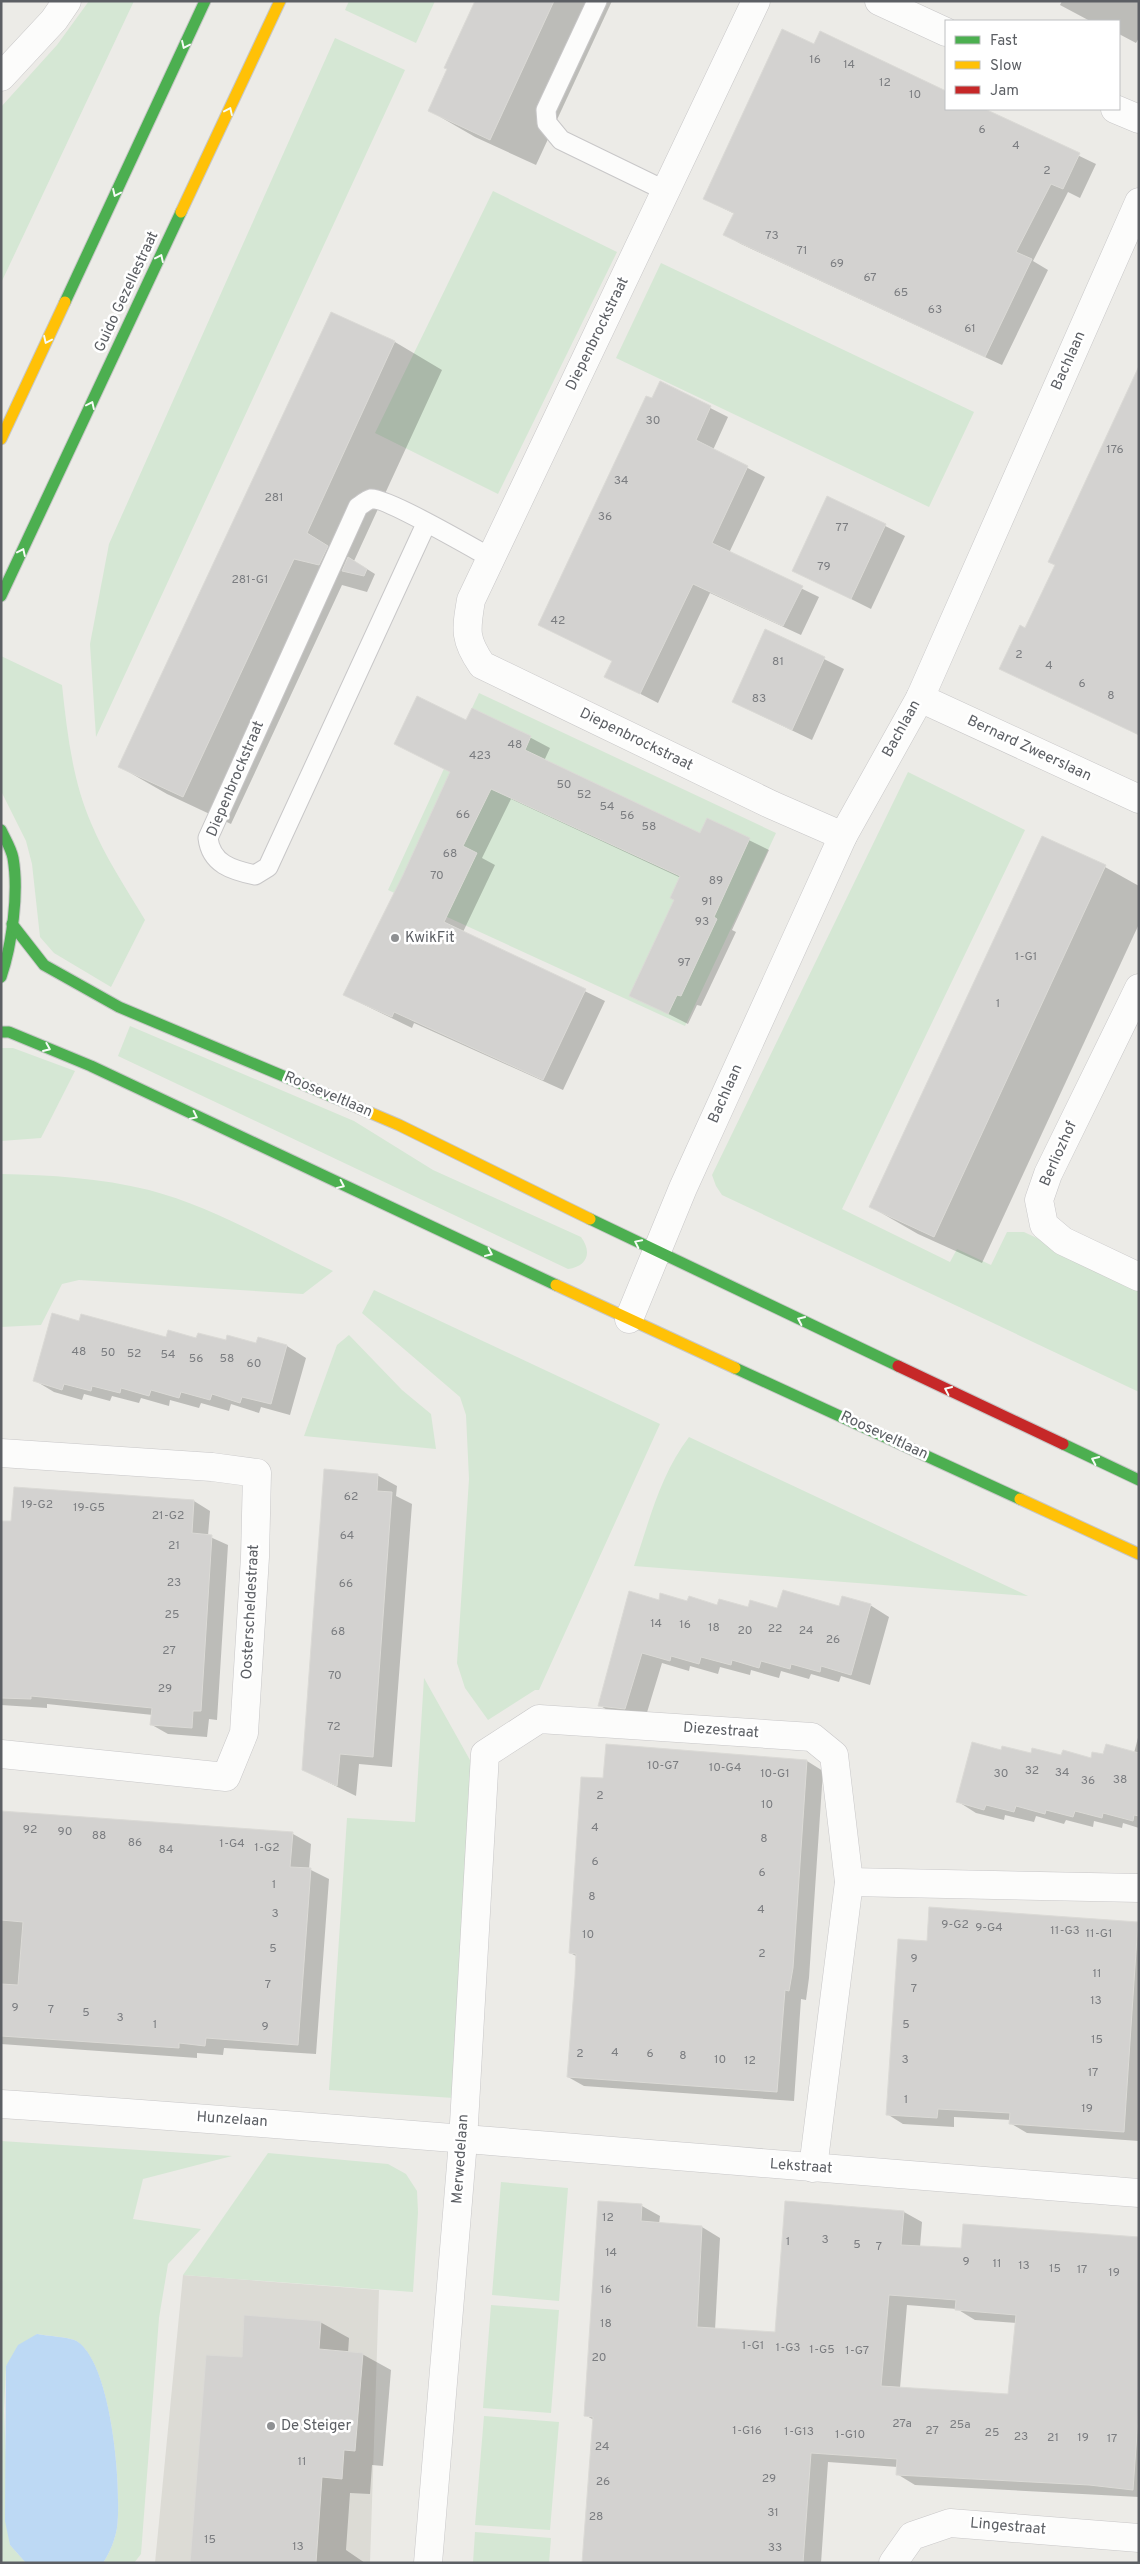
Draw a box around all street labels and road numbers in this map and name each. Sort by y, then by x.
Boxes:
street label: Guido Gezellestraat [91,229,163,355]
street label: Diepenbrockstraat [562,274,634,394]
street label: Bachlaan [1048,329,1090,393]
street label: Bachlaan [879,697,925,761]
street label: Diepenbrockstraat [576,704,696,776]
street label: Bernard Zweerslaan [964,712,1094,786]
street label: Diepenbrockstraat [203,718,269,840]
street label: Bachlaan [705,1062,747,1126]
street label: Rooseveltlaan [281,1068,375,1122]
street label: Berliozhof [1036,1118,1082,1190]
street label: Rooseveltlaan [837,1407,931,1465]
street label: Oosterscheldestraat [238,1544,264,1680]
street label: Diezestraat [682,1719,760,1743]
street label: Hunzelaan [196,2108,268,2132]
street label: Merwedelaan [448,2113,474,2205]
street label: Lekstraat [769,2155,833,2179]
street label: Lingestraat [969,2514,1047,2540]

